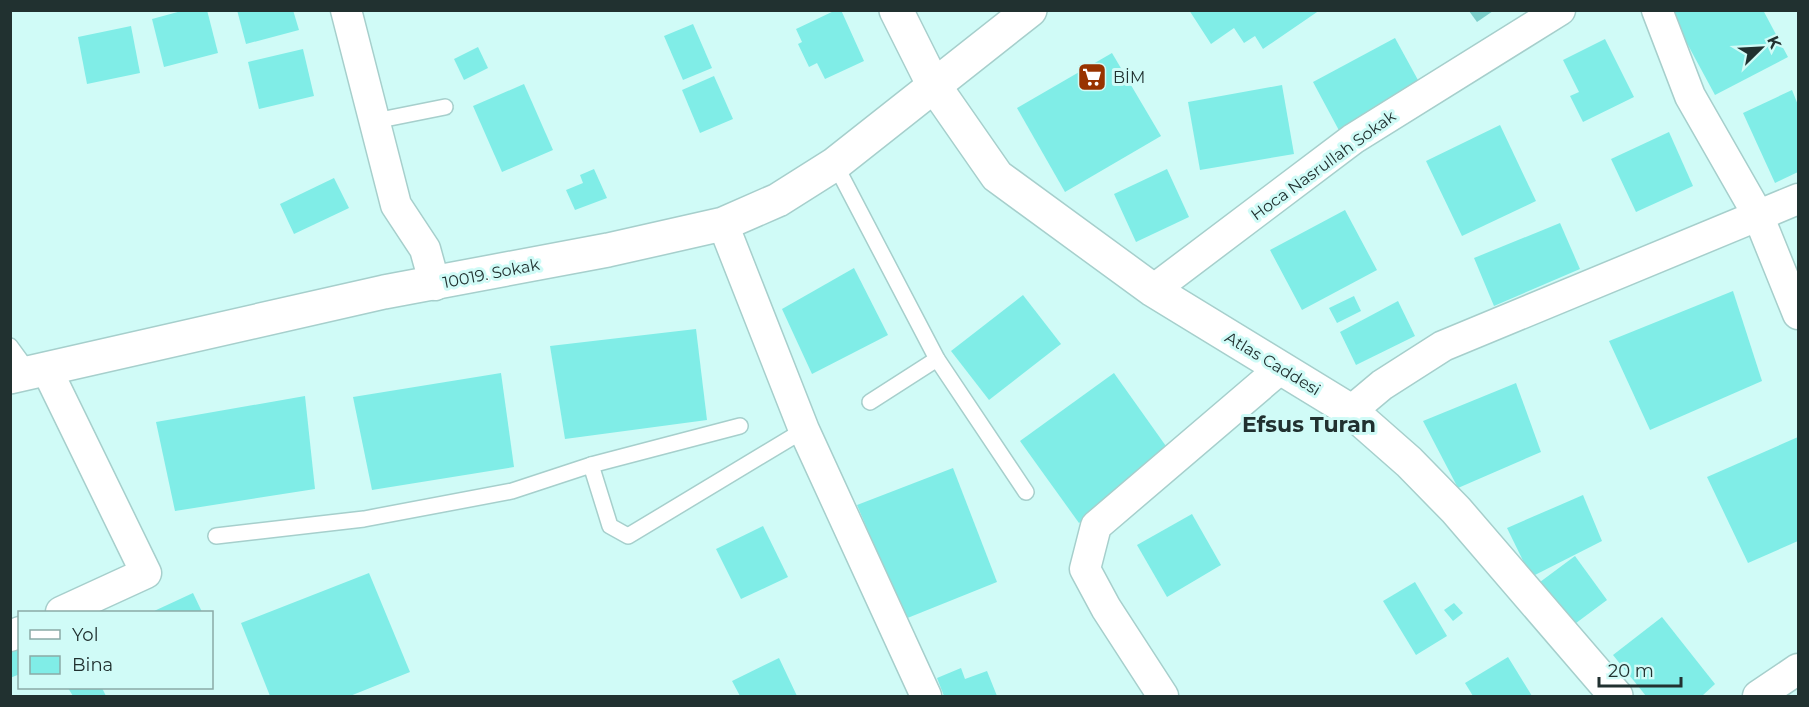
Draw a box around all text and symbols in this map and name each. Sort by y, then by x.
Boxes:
north arrow [1731,18,1791,78]
text: K [1763,33,1786,52]
supermarket icon: BİM [1076,61,1108,93]
place label: BİM [1113,68,1145,87]
street label: Hoca Nasrullah Sokak [1247,106,1400,224]
street label: 10019. Sokak [441,255,542,292]
street label: Atlas Caddesi [1222,328,1324,399]
district label: Efsus Turan [1242,411,1376,438]
legend [18,611,213,689]
text: Yol [72,624,98,646]
scale bar [1599,650,1682,688]
text: Bina [72,654,113,676]
text: 20 m [1608,660,1654,682]

